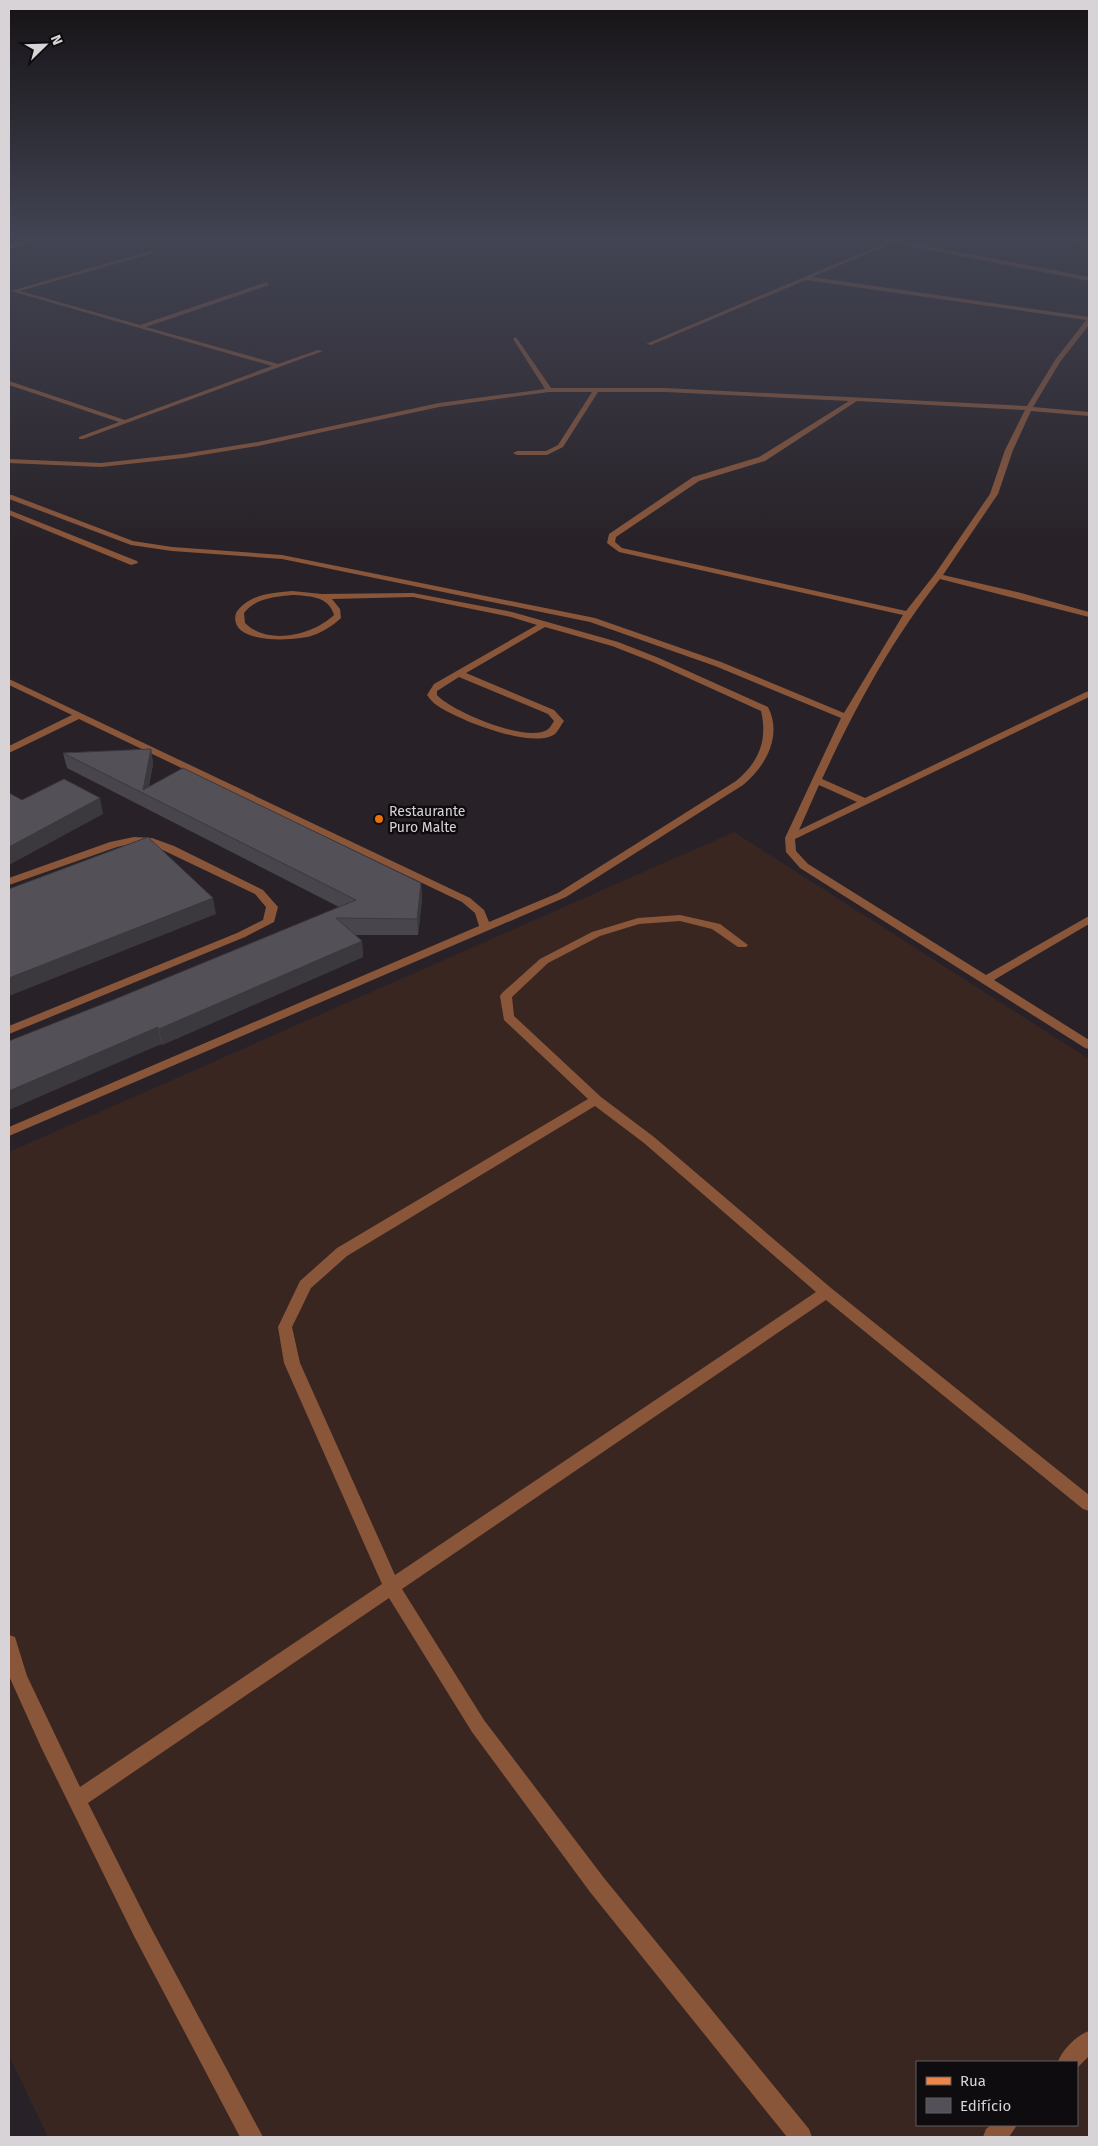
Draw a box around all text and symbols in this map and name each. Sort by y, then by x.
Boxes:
north arrow [20,20,70,70]
text: N [47,33,66,48]
place label: Restaurante Puro Malte [389,803,465,836]
marker: Restaurante Puro Malte [373,813,385,825]
legend [916,2061,1078,2126]
text: Rua [960,2072,986,2090]
text: Edifício [960,2097,1011,2115]

